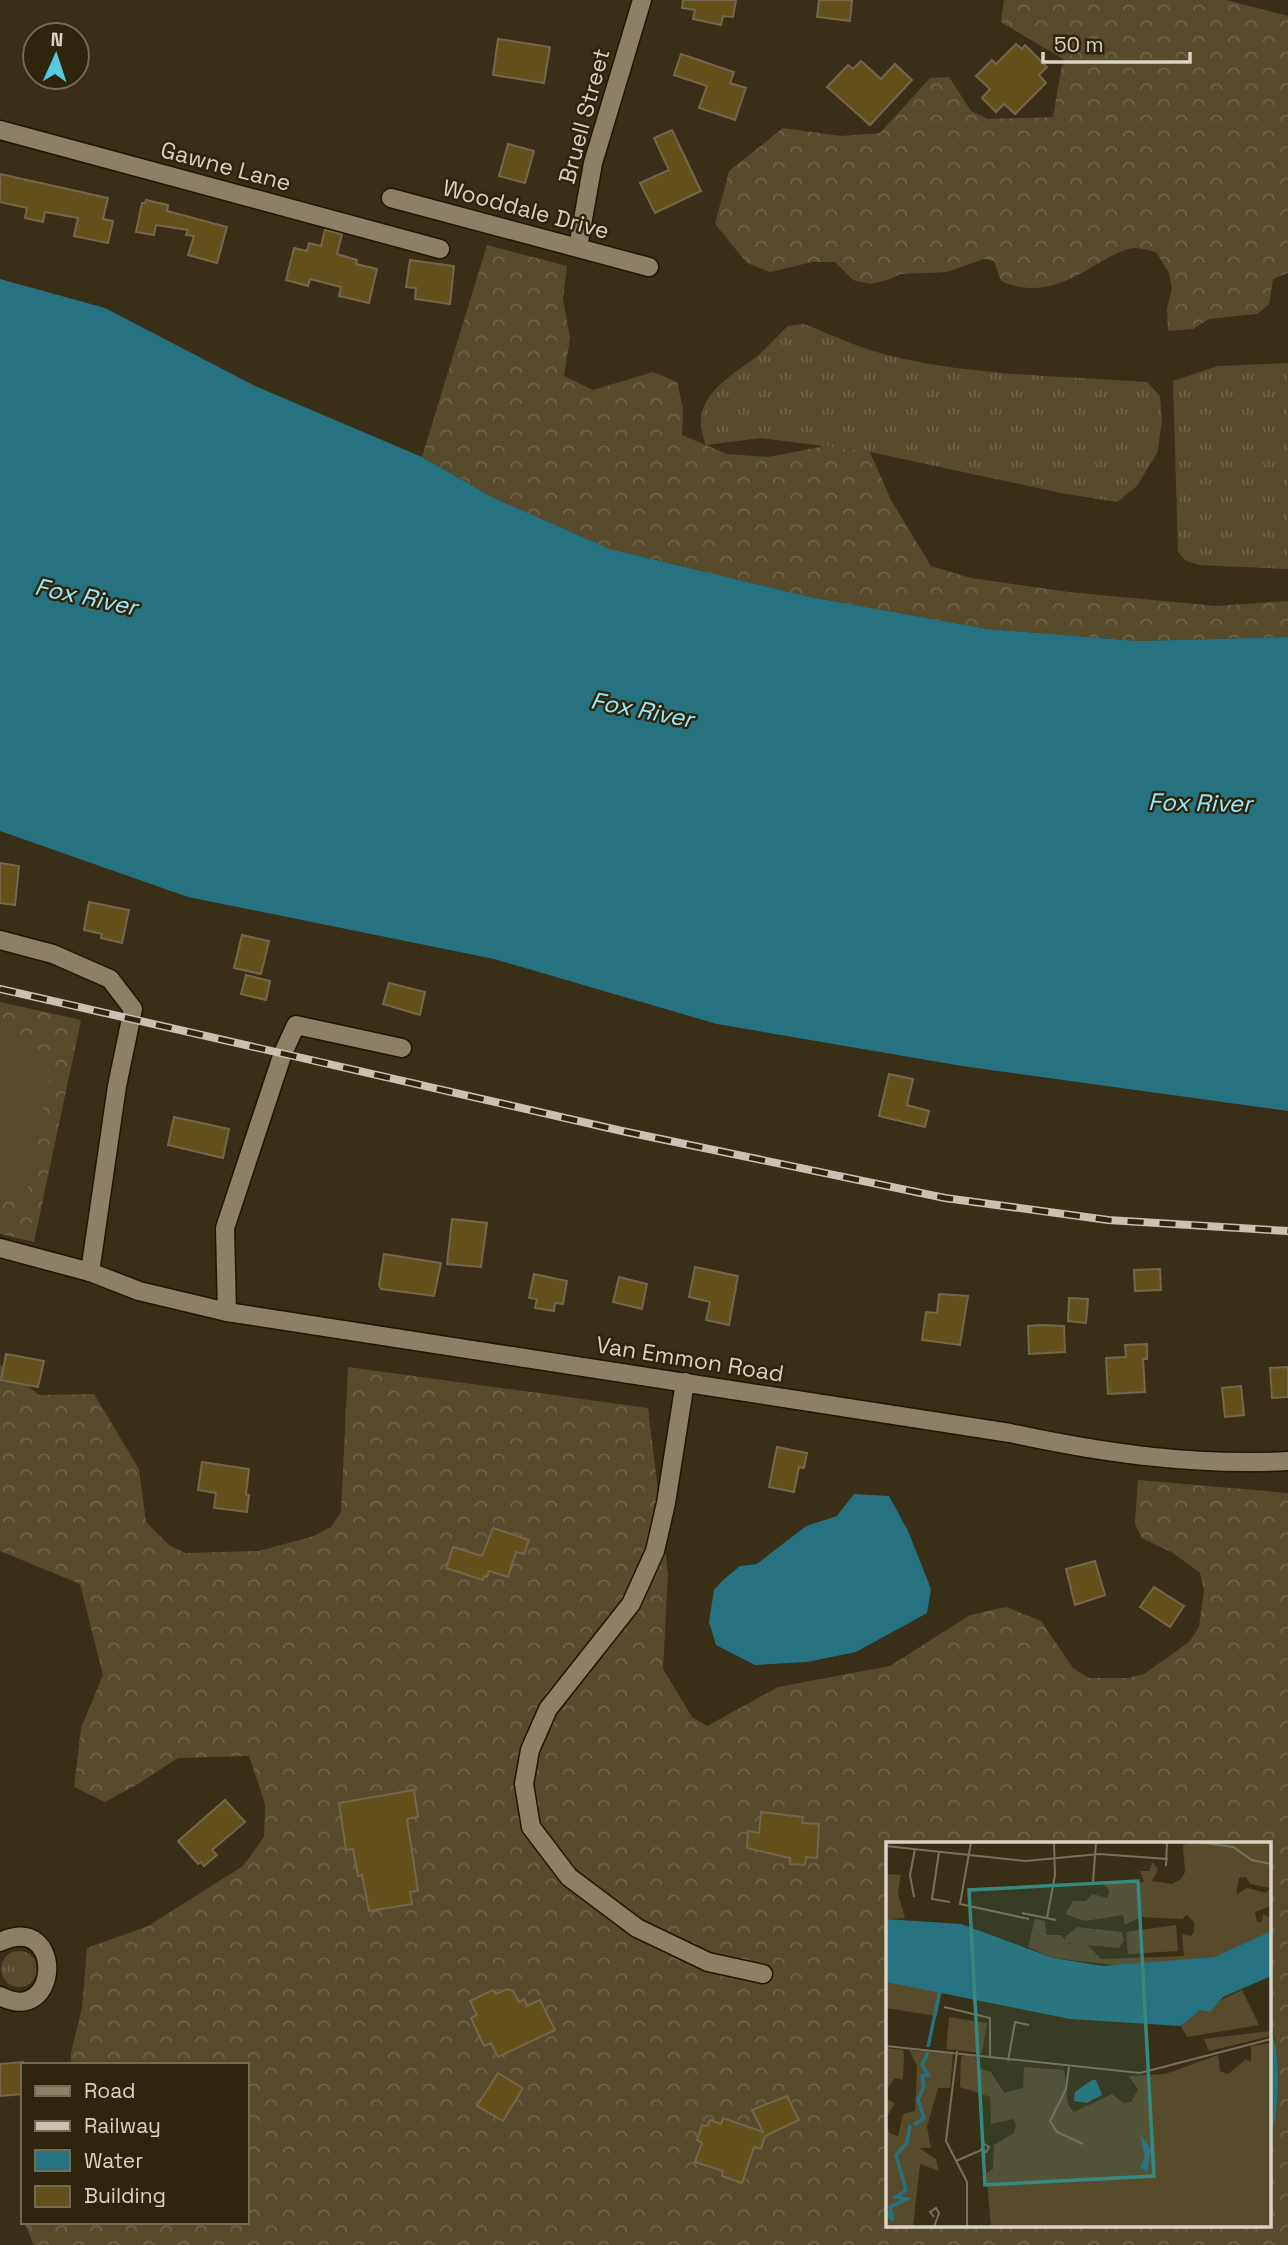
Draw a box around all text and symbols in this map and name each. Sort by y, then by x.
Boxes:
north arrow [21,21,91,91]
scale bar [1043,21,1190,65]
text: N [50,27,64,52]
text: 50 m [1054,31,1104,58]
street label: Bruell Street [552,45,616,187]
street label: Gawne Lane [158,134,294,198]
street label: Wooddale Drive [439,172,613,246]
water label: Fox River [32,571,143,623]
water label: Fox River [588,684,699,735]
water label: Fox River [1148,786,1255,819]
street label: Van Emmon Road [594,1329,786,1389]
inset map [886,1842,1270,2228]
legend [21,2063,248,2224]
text: Road [84,2077,136,2104]
text: Railway [84,2112,161,2139]
text: Water [84,2147,143,2174]
text: Building [84,2182,166,2209]

